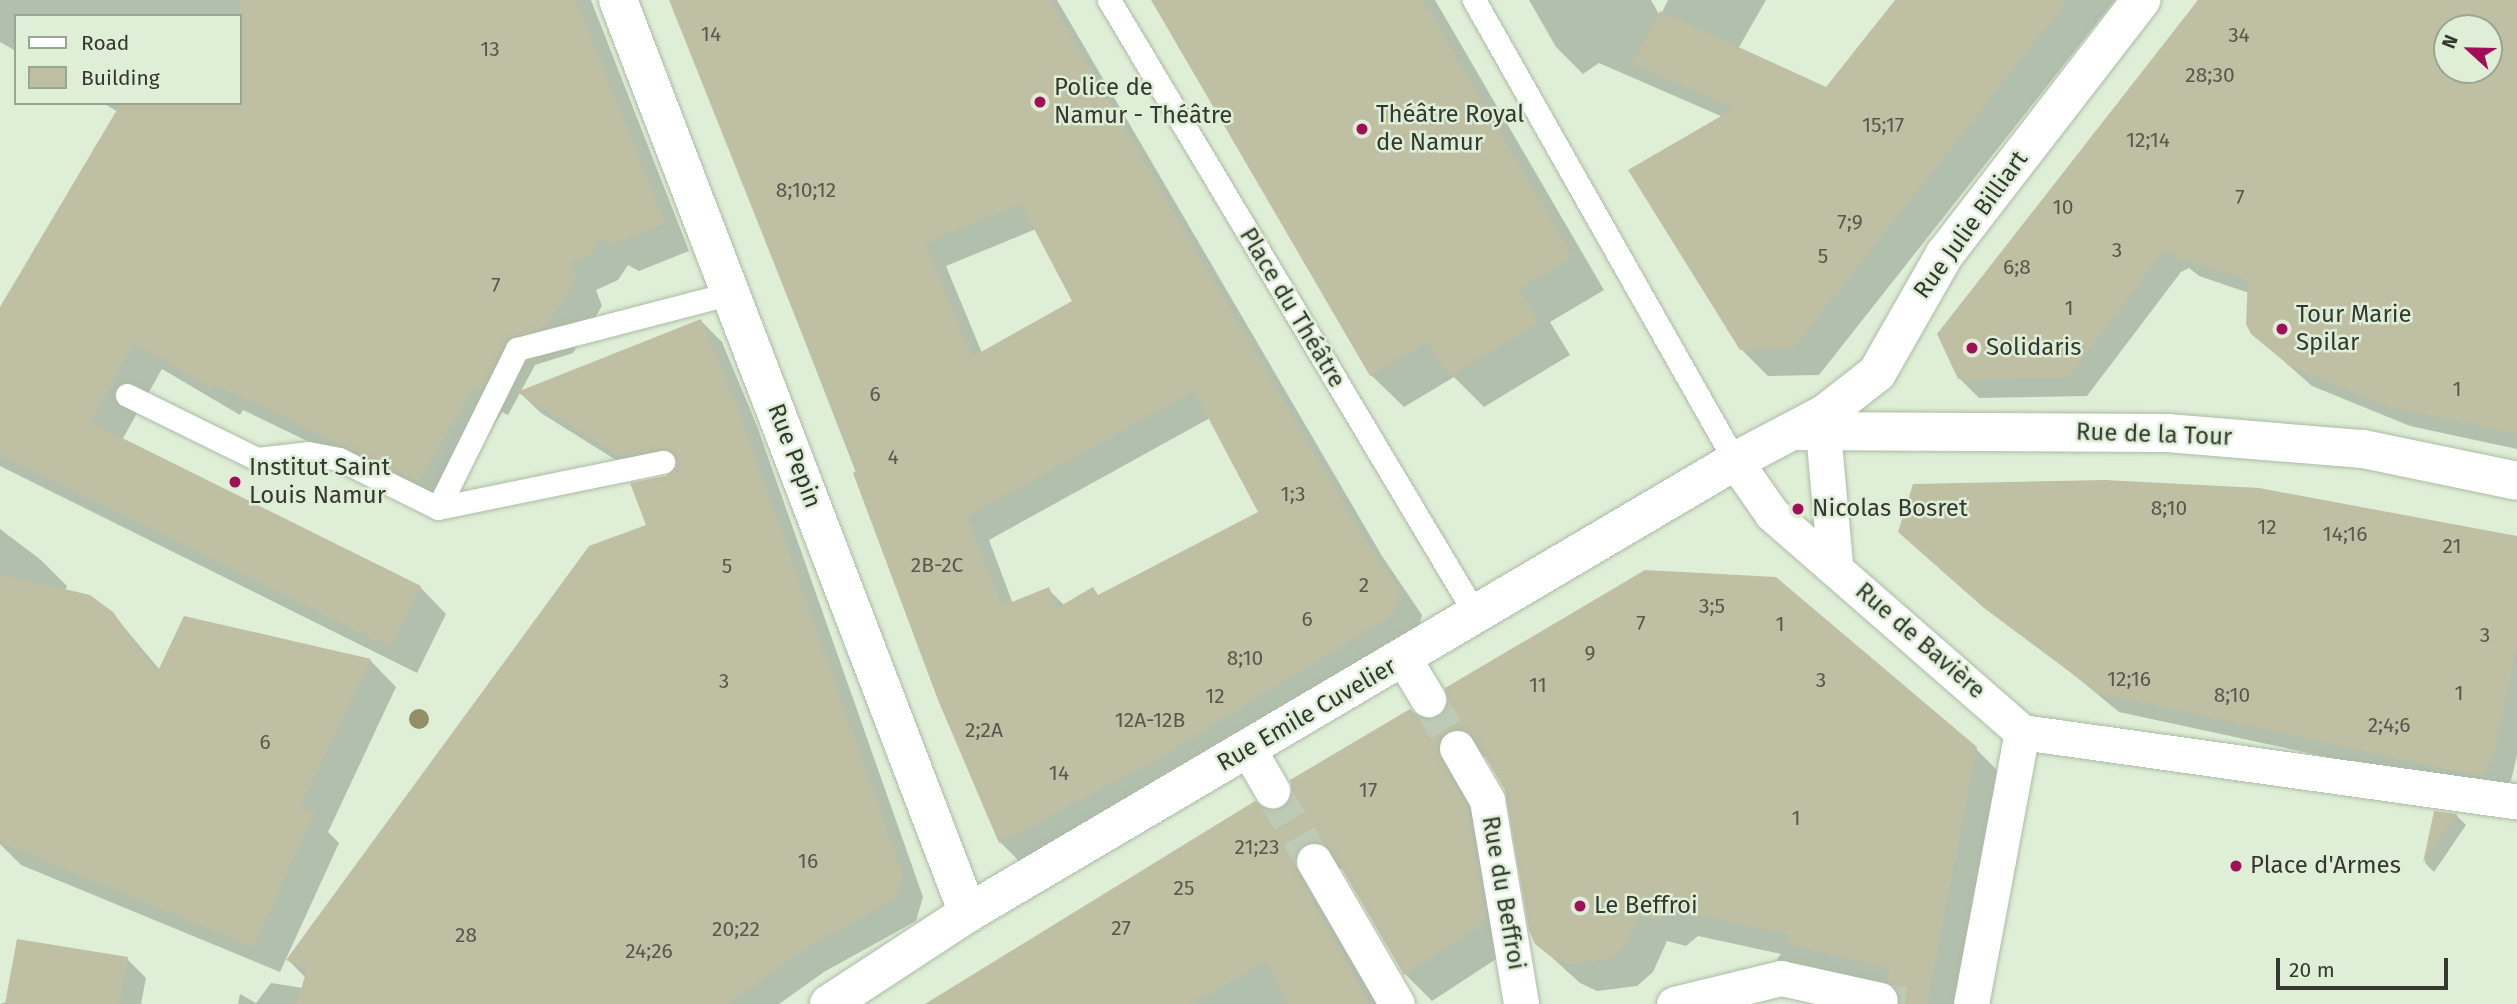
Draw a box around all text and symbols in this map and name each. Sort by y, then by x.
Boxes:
legend [14,14,242,105]
north arrow [2433,14,2503,84]
house number: 14 [701,21,721,47]
house number: 34 [2228,22,2250,48]
text: Road [81,30,129,56]
text: N [2437,32,2463,52]
house number: 13 [480,36,500,62]
house number: 28;30 [2185,62,2235,88]
text: Building [81,65,160,91]
place label: Police de Namur - Théâtre [1054,74,1232,130]
marker: Police de Namur - Théâtre [1032,94,1048,110]
place label: Théâtre Royal de Namur [1376,101,1524,157]
house number: 15;17 [1862,112,1904,138]
marker: Théâtre Royal de Namur [1354,121,1370,137]
house number: 12;14 [2126,127,2170,153]
street label: Rue Julie Billiart [1908,145,2034,305]
house number: 8;10;12 [776,177,836,203]
house number: 7 [2235,184,2245,210]
house number: 10 [2053,194,2073,220]
house number: 7;9 [1837,209,1863,235]
street label: Place du Théâtre [1233,223,1351,393]
house number: 3 [2112,237,2122,263]
house number: 5 [1818,243,1828,269]
house number: 6;8 [2003,254,2031,280]
house number: 7 [491,272,501,298]
house number: 1 [2064,295,2074,321]
place label: Tour Marie Spilar [2296,301,2412,357]
marker: Tour Marie Spilar [2274,321,2290,337]
place label: Solidaris [1986,334,2082,362]
marker: Solidaris [1964,340,1980,356]
house number: 1 [2452,376,2462,402]
house number: 6 [869,381,881,407]
street label: Rue Pepin [761,400,827,512]
street label: Rue de la Tour [2075,418,2233,452]
house number: 4 [887,444,899,470]
place label: Institut Saint Louis Namur [249,454,390,510]
marker: Institut Saint Louis Namur [227,474,243,490]
house number: 1;3 [1281,481,1305,507]
place label: Nicolas Bosret [1812,495,1968,523]
house number: 8;10 [2151,495,2187,521]
marker: Nicolas Bosret [1790,501,1806,517]
house number: 12 [2257,514,2277,540]
house number: 14;16 [2323,521,2367,547]
house number: 21 [2443,533,2461,559]
house number: 2B-2C [911,552,963,578]
house number: 5 [722,553,732,579]
house number: 2 [1359,572,1369,598]
street label: Rue de Bavière [1849,577,1991,705]
house number: 3;5 [1699,593,1725,619]
house number: 6 [1301,606,1313,632]
house number: 7 [1636,610,1646,636]
house number: 1 [1775,611,1785,637]
house number: 3 [2480,622,2490,648]
house number: 9 [1584,640,1596,666]
house number: 8;10 [1227,645,1263,671]
street label: Rue Emile Cuvelier [1212,652,1402,778]
house number: 12;16 [2107,666,2151,692]
house number: 3 [1816,667,1826,693]
house number: 3 [719,668,729,694]
house number: 11 [1529,672,1547,698]
house number: 1 [2454,680,2464,706]
house number: 8;10 [2214,682,2250,708]
house number: 12 [1205,683,1225,709]
house number: 12A-12B [1115,707,1185,733]
house number: 2;4;6 [2368,712,2410,738]
house number: 2;2A [965,717,1003,743]
house number: 6 [259,729,271,755]
house number: 14 [1049,760,1069,786]
house number: 17 [1359,777,1377,803]
house number: 1 [1791,805,1801,831]
street label: Rue du Beffroi [1475,814,1531,972]
house number: 21;23 [1235,834,1279,860]
house number: 16 [798,848,818,874]
place label: Place d'Armes [2250,852,2401,880]
marker: Place d'Armes [2228,858,2244,874]
house number: 25 [1174,875,1194,901]
place label: Le Beffroi [1594,892,1698,920]
marker: Le Beffroi [1572,898,1588,914]
house number: 27 [1111,915,1131,941]
house number: 20;22 [712,916,760,942]
house number: 28 [455,922,477,948]
house number: 24;26 [625,938,673,964]
scale bar [2279,944,2450,988]
text: 20 m [2289,957,2335,983]

